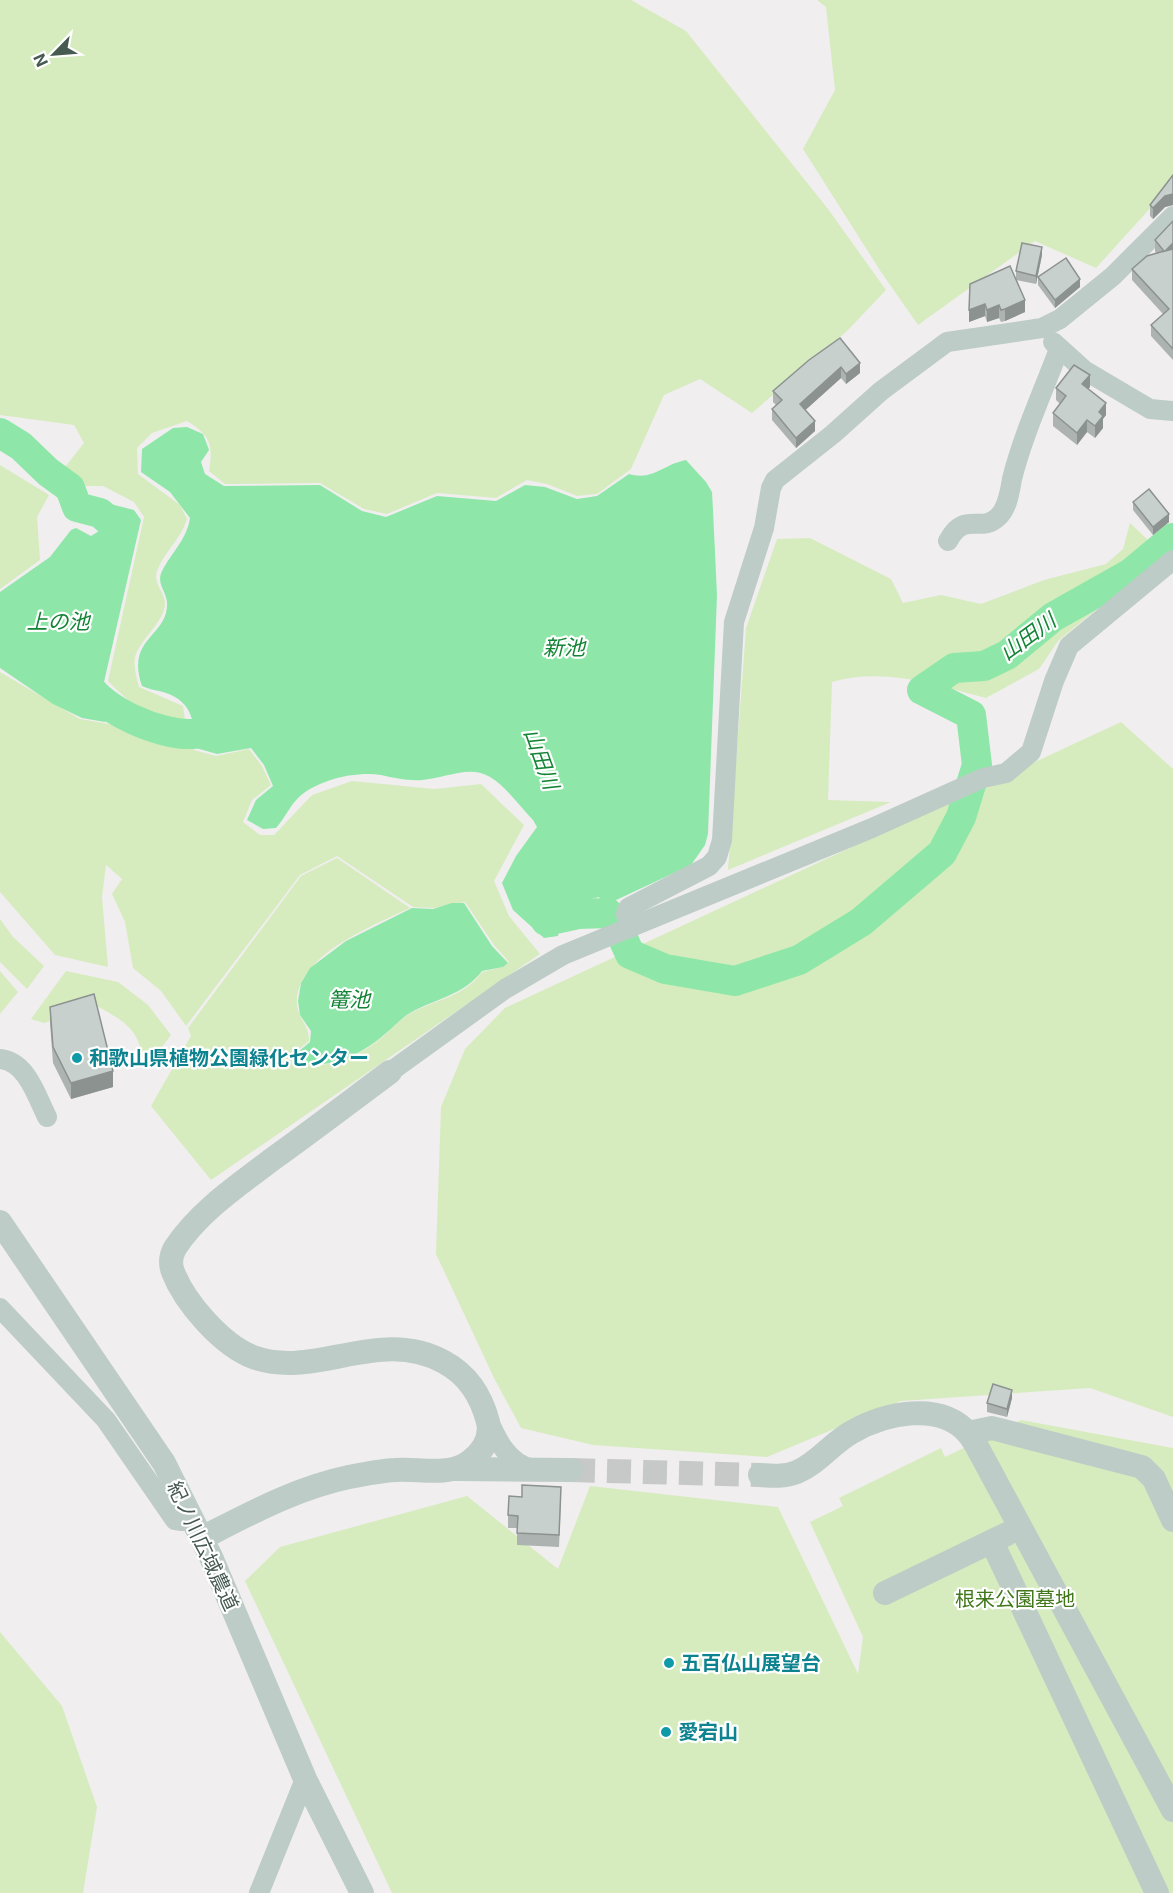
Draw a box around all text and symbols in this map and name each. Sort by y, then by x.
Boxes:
north arrow [24,24,84,84]
text: N [29,51,52,70]
water label: 山田川 [995,607,1062,665]
water label: 上の池 [27,609,91,634]
water label: 新池 [543,635,587,660]
water label: 山田川 [519,725,565,795]
water label: 篭池 [328,987,372,1012]
place label: 和歌山県植物公園緑化センター [89,1046,369,1070]
marker: 和歌山県植物公園緑化センター [70,1051,84,1065]
street label: 紀ノ川広域農道 [163,1477,243,1615]
park label: 根来公園墓地 [955,1587,1075,1611]
place label: 五百仏山展望台 [681,1651,821,1675]
marker: 五百仏山展望台 [662,1656,676,1670]
place label: 愛宕山 [678,1720,738,1744]
marker: 愛宕山 [659,1725,673,1739]

